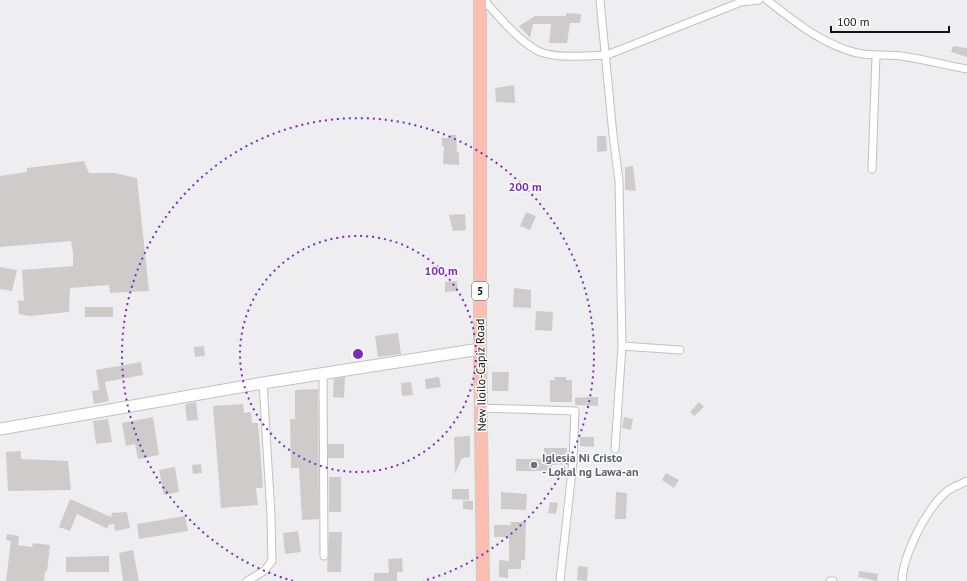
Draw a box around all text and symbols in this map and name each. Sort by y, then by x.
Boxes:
scale bar [831,8,949,34]
text: 100 m [837,14,870,29]
text: 200 m [508,179,542,194]
text: 100 m [424,263,458,278]
road number: 5 [472,282,488,300]
street label: New Iloilo-Capiz Road [472,319,489,431]
centre of rings [351,347,365,361]
place label: Iglesia Ni Cristo - Lokal ng Lawa-an [542,450,639,479]
marker: Iglesia Ni Cristo - Lokal ng Lawa-an [529,460,539,470]

